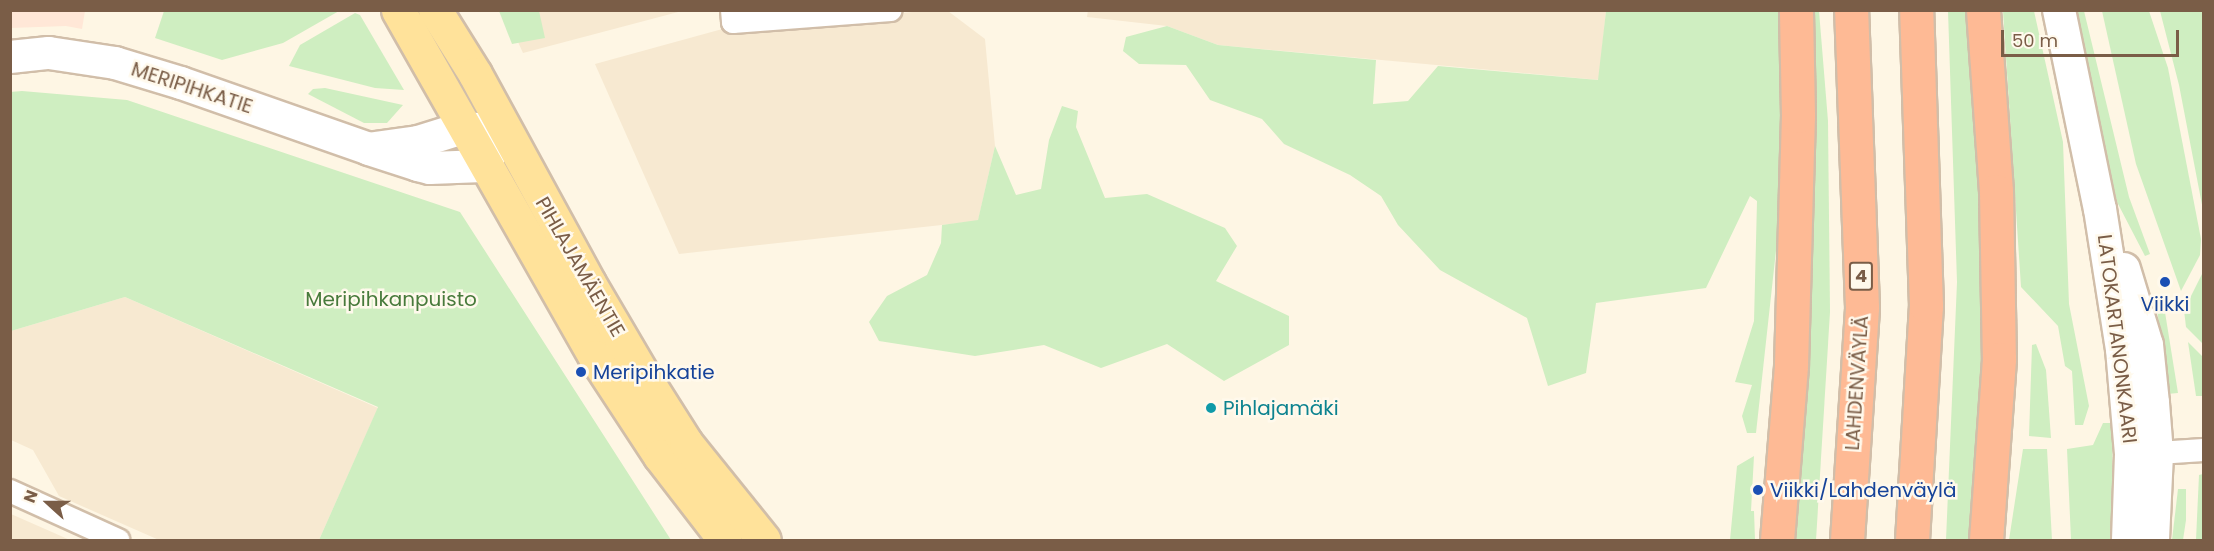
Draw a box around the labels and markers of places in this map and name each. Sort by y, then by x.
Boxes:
marker: Viikki [2158,275,2172,289]
place label: Viikki [2141,292,2189,316]
place label: Meripihkatie [593,360,715,384]
marker: Meripihkatie [574,365,588,379]
place label: Pihlajamäki [1223,396,1339,420]
marker: Pihlajamäki [1204,401,1218,415]
place label: Viikki/Lahdenväylä [1770,478,1957,502]
marker: Viikki/Lahdenväylä [1751,483,1765,497]

